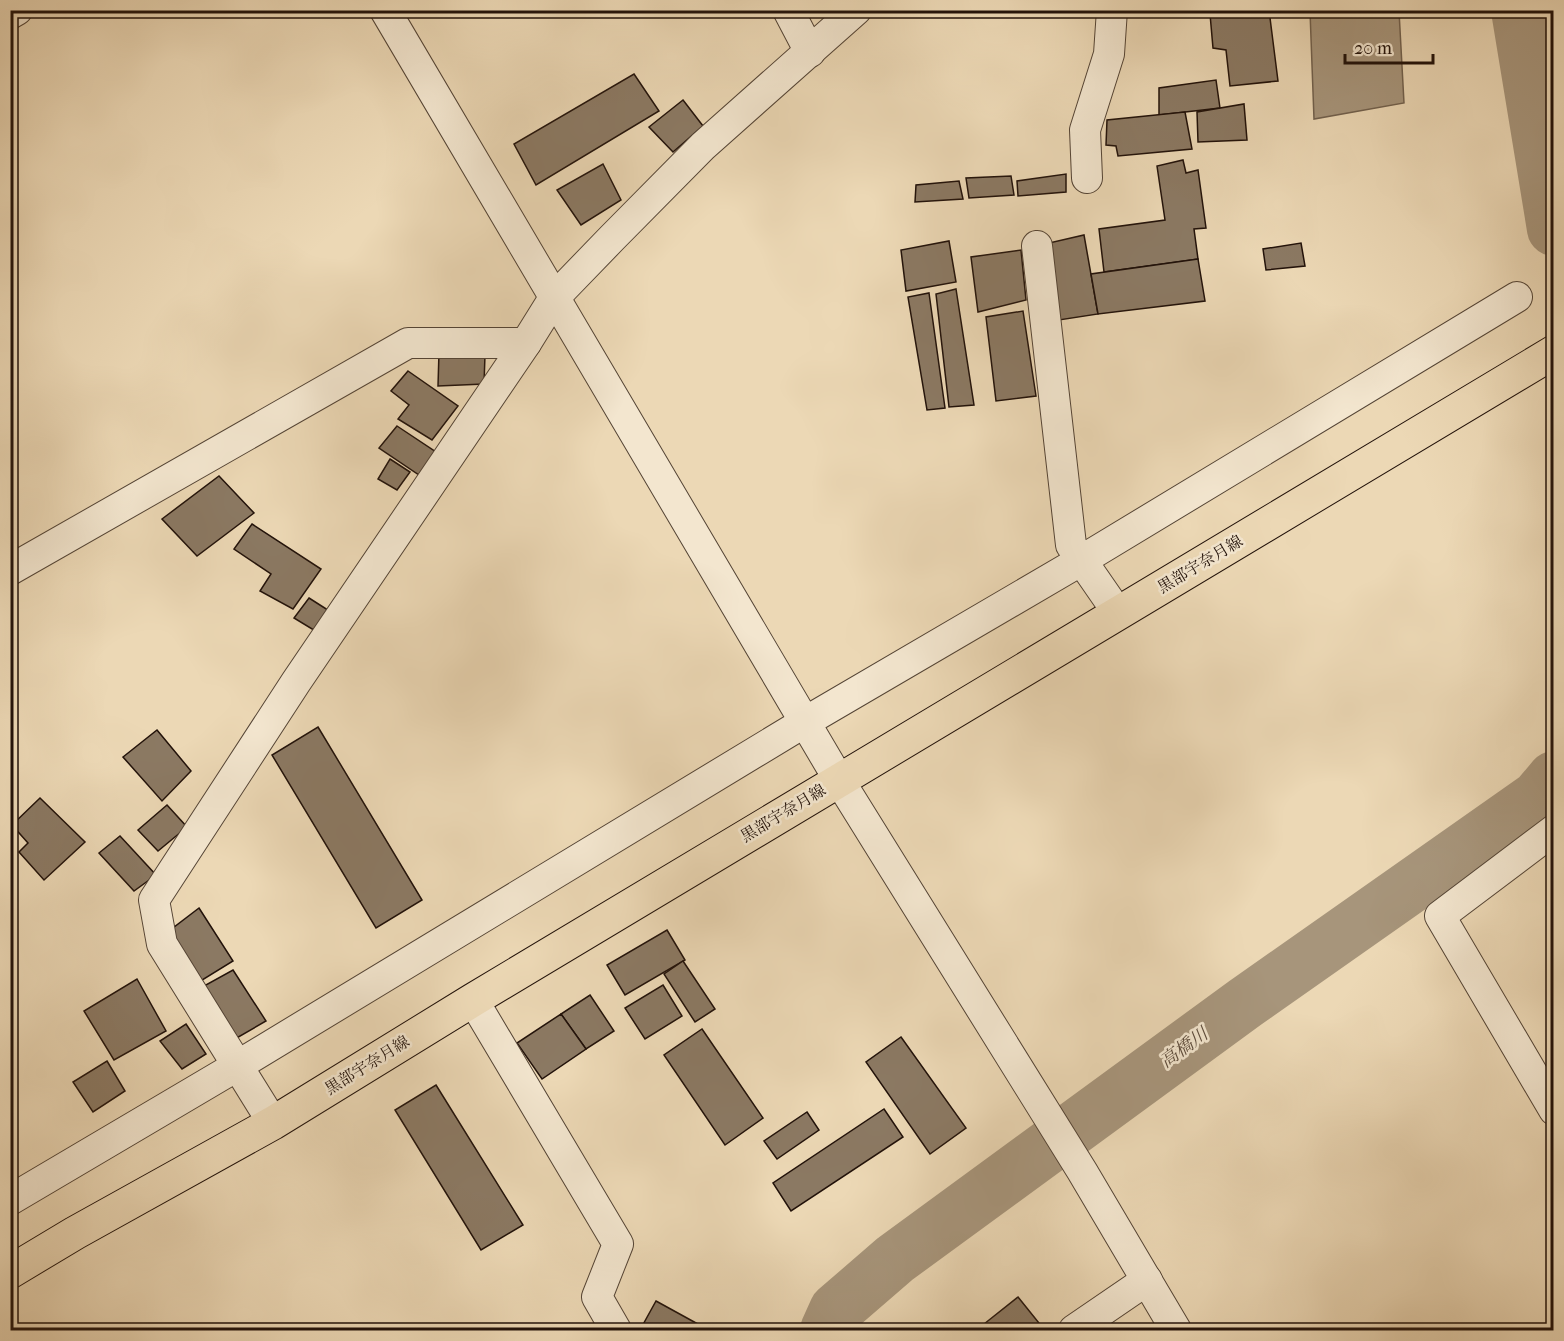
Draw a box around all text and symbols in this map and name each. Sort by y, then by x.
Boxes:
scale bar [1345,27,1434,65]
text: 20 m [1354,38,1392,59]
street label: 黒部宇奈月線 [1154,531,1246,597]
street label: 黒部宇奈月線 [737,780,829,846]
water label: 高橋川 [1156,1022,1214,1072]
street label: 黒部宇奈月線 [321,1032,413,1098]

